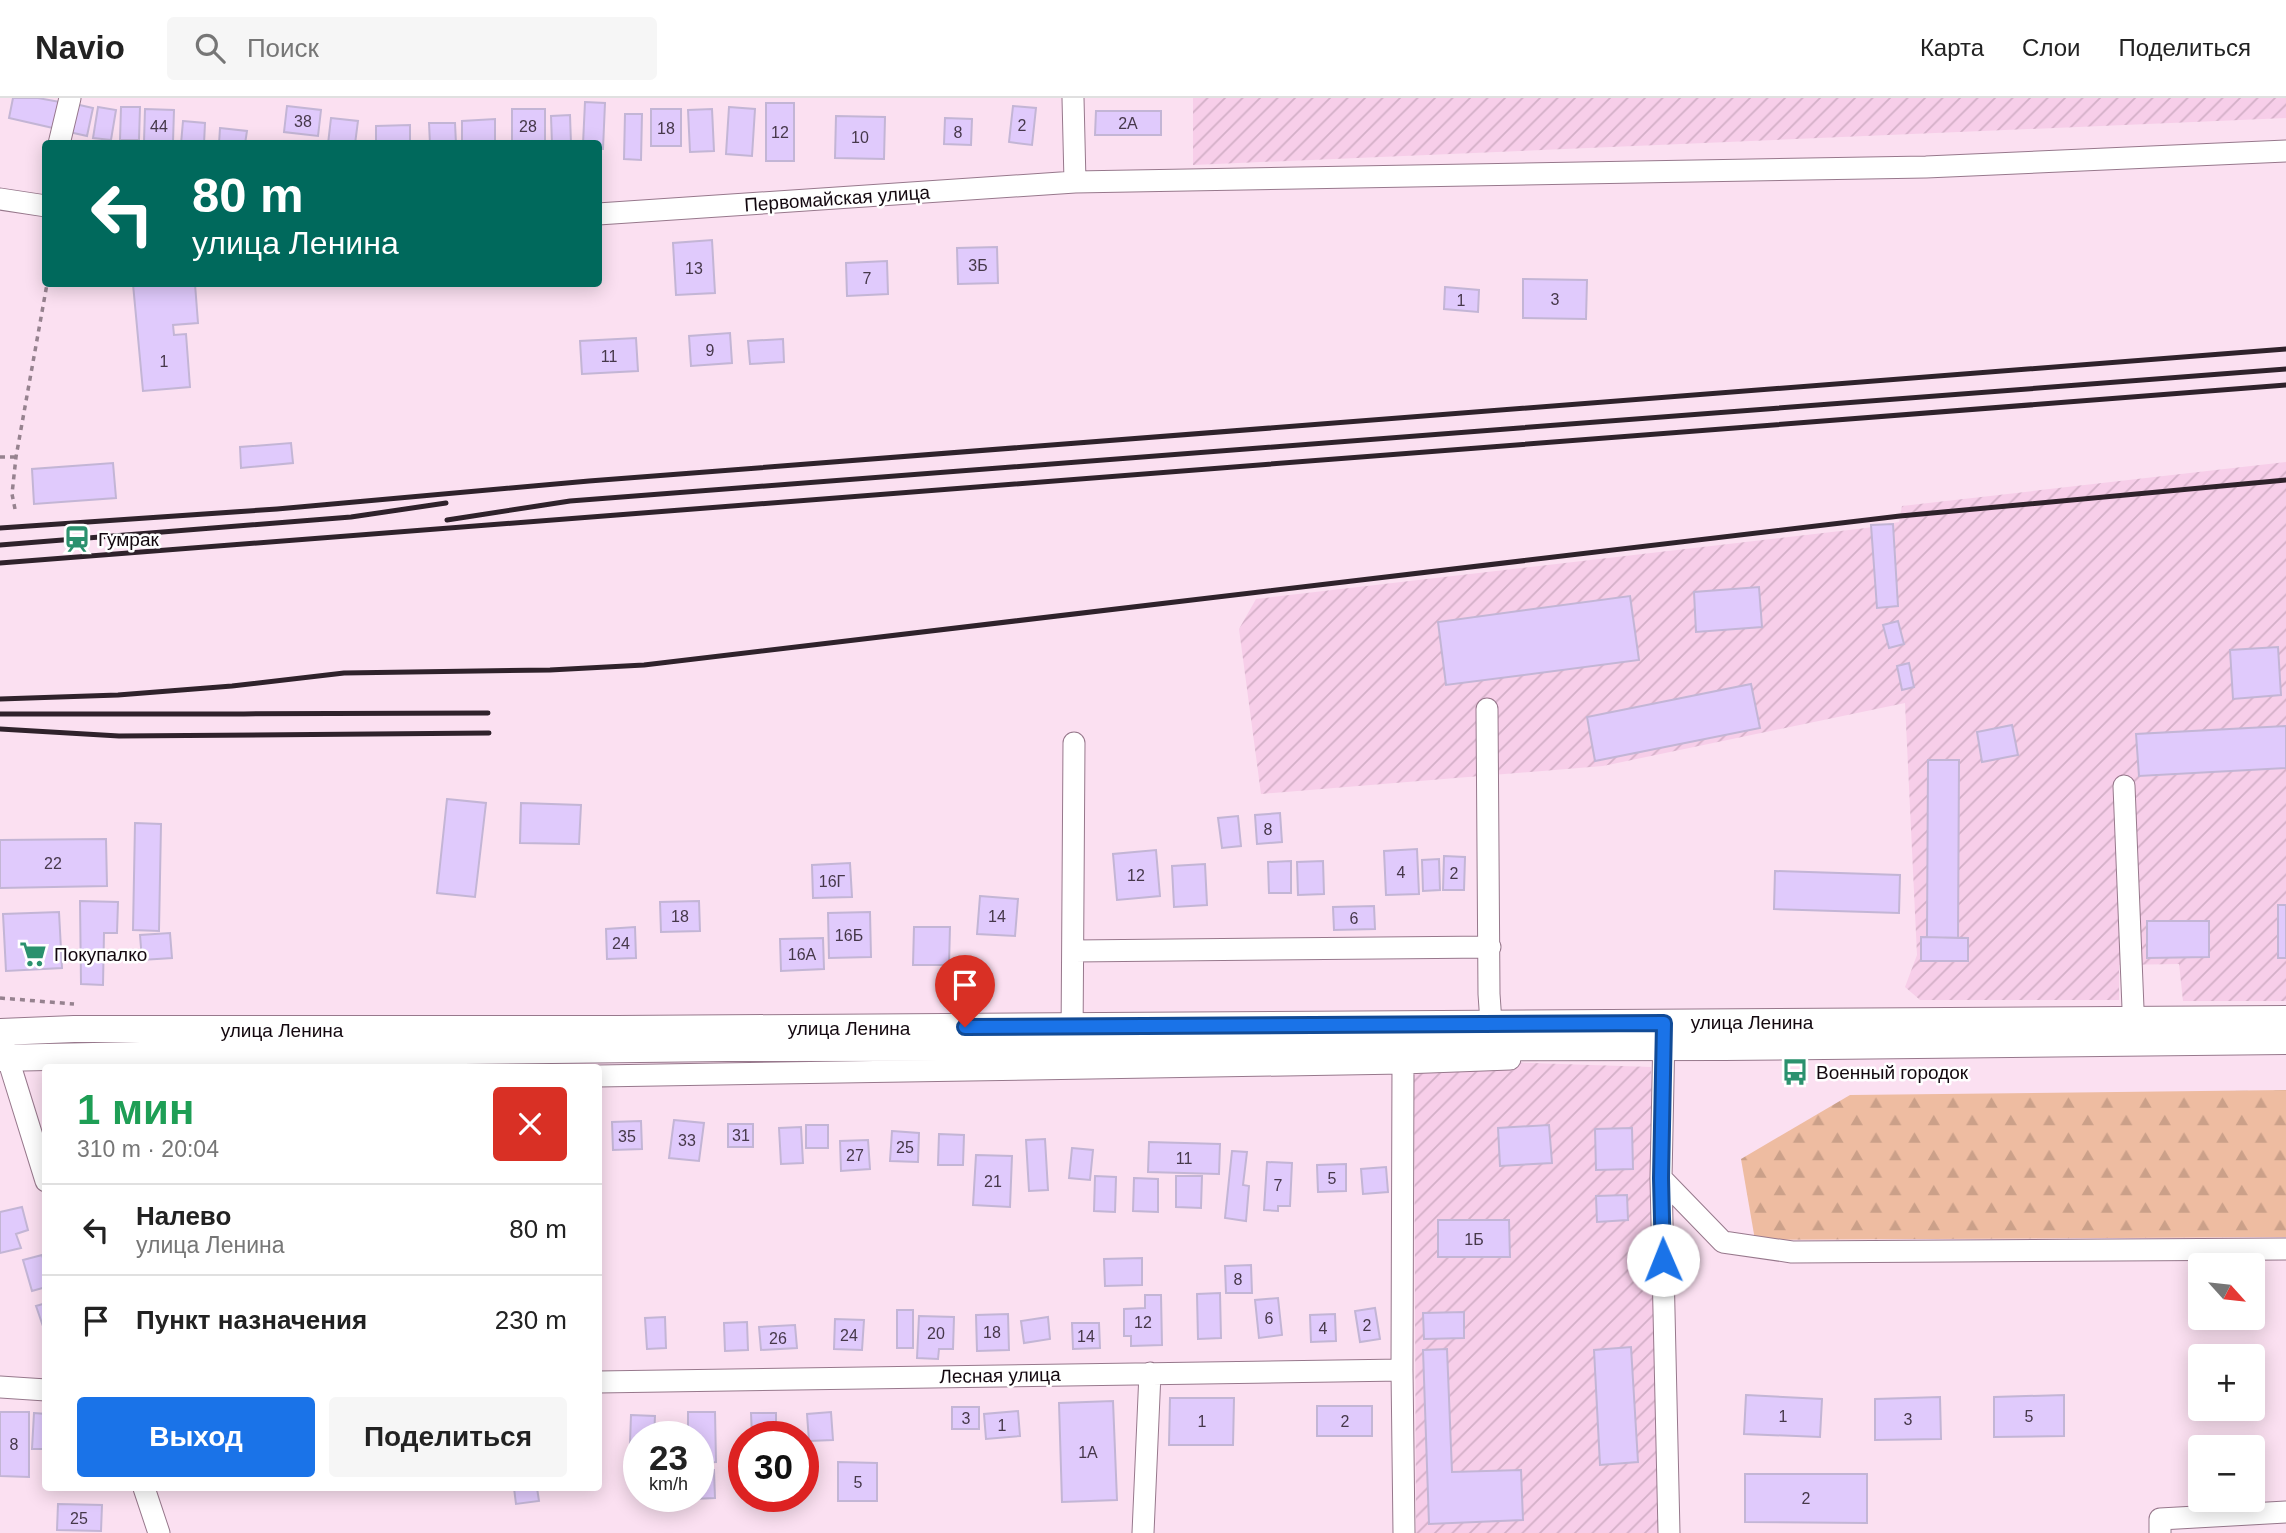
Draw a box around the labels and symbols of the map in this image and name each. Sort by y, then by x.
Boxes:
house number: 38 [294,113,312,130]
house number: 2А [1118,115,1138,132]
house number: 2 [1018,117,1027,134]
house number: 44 [150,118,168,135]
house number: 28 [519,118,537,135]
house number: 18 [657,120,675,137]
house number: 12 [771,124,789,141]
house number: 8 [954,124,963,141]
house number: 10 [851,129,869,146]
street label: Первомайская улица [743,182,931,215]
house number: 3Б [968,257,988,274]
house number: 13 [685,260,703,277]
house number: 7 [863,270,872,287]
house number: 3 [1551,291,1560,308]
house number: 1 [1457,292,1466,309]
house number: 9 [706,342,715,359]
house number: 11 [601,348,617,365]
house number: 1 [160,353,169,370]
station icon: Гумрак [62,524,92,554]
place label: Гумрак [98,529,160,550]
house number: 8 [1264,821,1273,838]
house number: 22 [44,855,62,872]
house number: 4 [1397,864,1406,881]
house number: 2 [1450,865,1459,882]
house number: 12 [1127,867,1145,884]
house number: 16Г [819,873,846,890]
house number: 18 [671,908,689,925]
house number: 14 [988,908,1006,925]
house number: 6 [1350,910,1359,927]
house number: 16Б [835,927,863,944]
house number: 24 [612,935,630,952]
supermarket icon: Покупалко [18,939,48,969]
place label: Покупалко [54,944,147,965]
house number: 16А [788,946,817,963]
pin [935,955,995,1027]
street label: улица Ленина [1691,1012,1814,1033]
street label: улица Ленина [788,1018,911,1039]
street label: улица Ленина [221,1020,344,1041]
bus stop icon: Военный городок [1780,1057,1810,1087]
place label: Военный городок [1816,1062,1969,1083]
house number: 31 [732,1127,750,1144]
house number: 35 [618,1128,636,1145]
house number: 33 [678,1132,696,1149]
house number: 25 [896,1139,914,1156]
house number: 27 [846,1147,864,1164]
house number: 11 [1176,1150,1192,1167]
house number: 5 [1328,1170,1337,1187]
house number: 21 [984,1173,1002,1190]
house number: 7 [1274,1177,1283,1194]
position arrow [1626,1223,1700,1297]
house number: 1Б [1464,1231,1484,1248]
north arrow [2188,1253,2264,1330]
house number: 8 [1234,1271,1243,1288]
house number: 6 [1265,1310,1274,1327]
house number: 12 [1134,1314,1152,1331]
house number: 2 [1363,1317,1372,1334]
house number: 4 [1319,1320,1328,1337]
house number: 18 [983,1324,1001,1341]
house number: 20 [927,1325,945,1342]
house number: 24 [840,1327,858,1344]
house number: 14 [1077,1328,1095,1345]
house number: 26 [769,1330,787,1347]
street label: Лесная улица [939,1364,1061,1387]
house number: 1 [1779,1408,1788,1425]
house number: 5 [2025,1408,2034,1425]
house number: 3 [962,1410,971,1427]
house number: 3 [1904,1411,1913,1428]
house number: 1 [1198,1413,1207,1430]
house number: 2 [1341,1413,1350,1430]
house number: 1 [998,1417,1007,1434]
speed limit sign: 30 [728,1421,819,1512]
house number: 8 [10,1436,19,1453]
house number: 1А [1078,1444,1098,1461]
house number: 5 [854,1474,863,1491]
house number: 2 [1802,1490,1811,1507]
house number: 25 [70,1510,88,1527]

